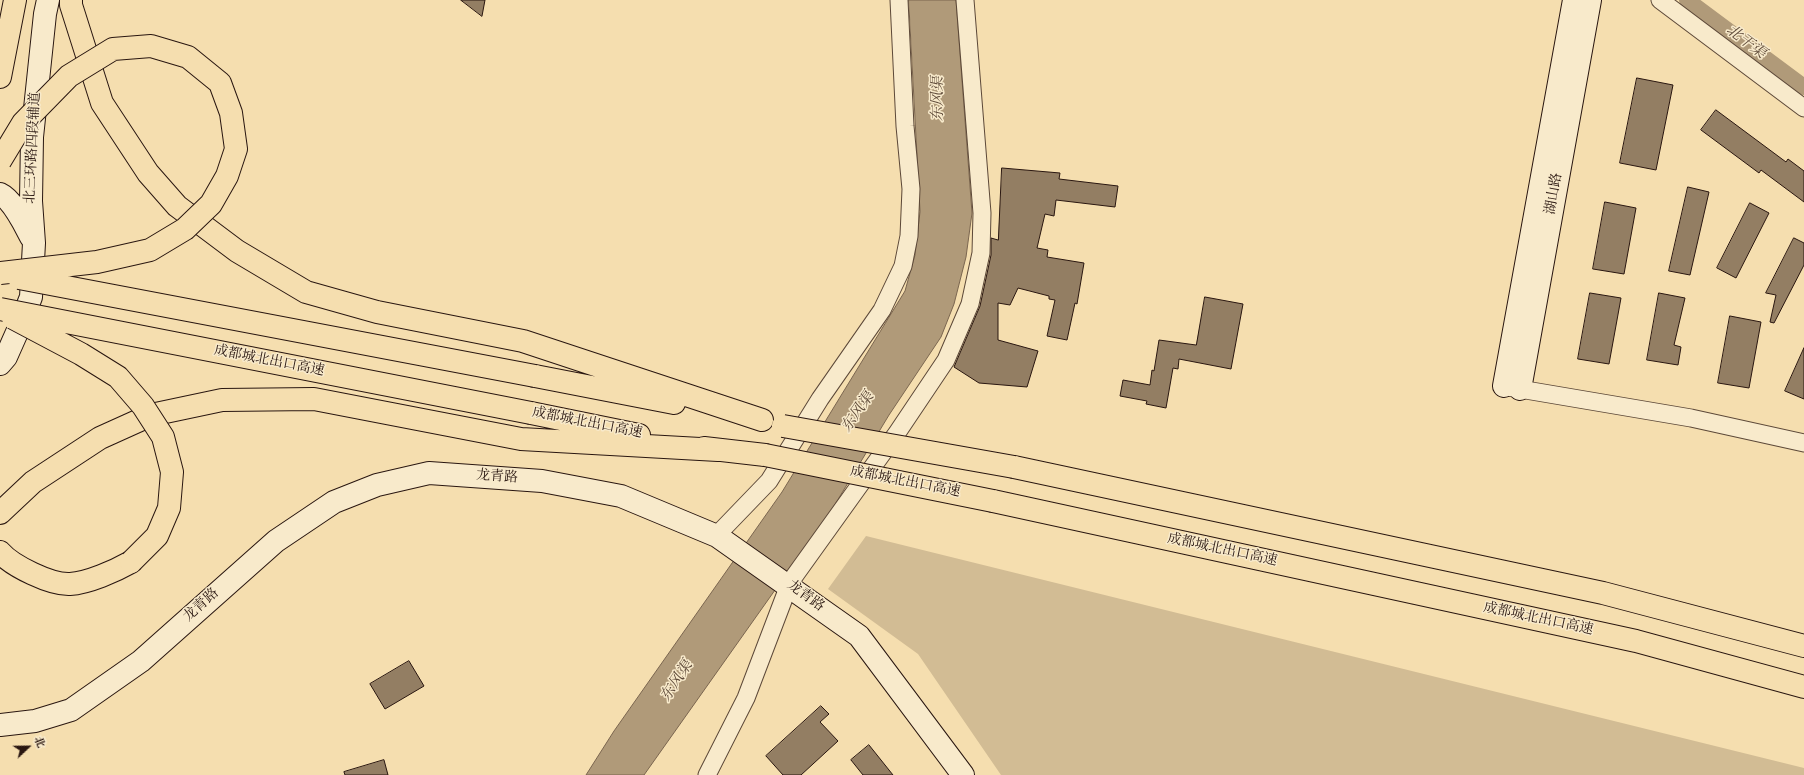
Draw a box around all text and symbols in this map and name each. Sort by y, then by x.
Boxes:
water label: 北干渠 [1722,22,1768,64]
water label: 东风渠 [930,77,948,121]
street label: 北三环路四段辅道 [23,92,45,204]
street label: 湖山路 [1543,172,1567,216]
street label: 成都城北出口高速 [212,343,326,381]
water label: 东风渠 [839,389,879,437]
street label: 成都城北出口高速 [530,405,644,443]
street label: 成都城北出口高速 [848,464,962,502]
street label: 龙青路 [475,468,519,488]
street label: 成都城北出口高速 [1165,531,1279,571]
street label: 龙青路 [783,578,827,616]
street label: 龙青路 [181,586,223,626]
street label: 成都城北出口高速 [1481,600,1595,640]
water label: 东风渠 [658,658,698,706]
north arrow [8,727,48,767]
text: 北 [30,734,49,751]

